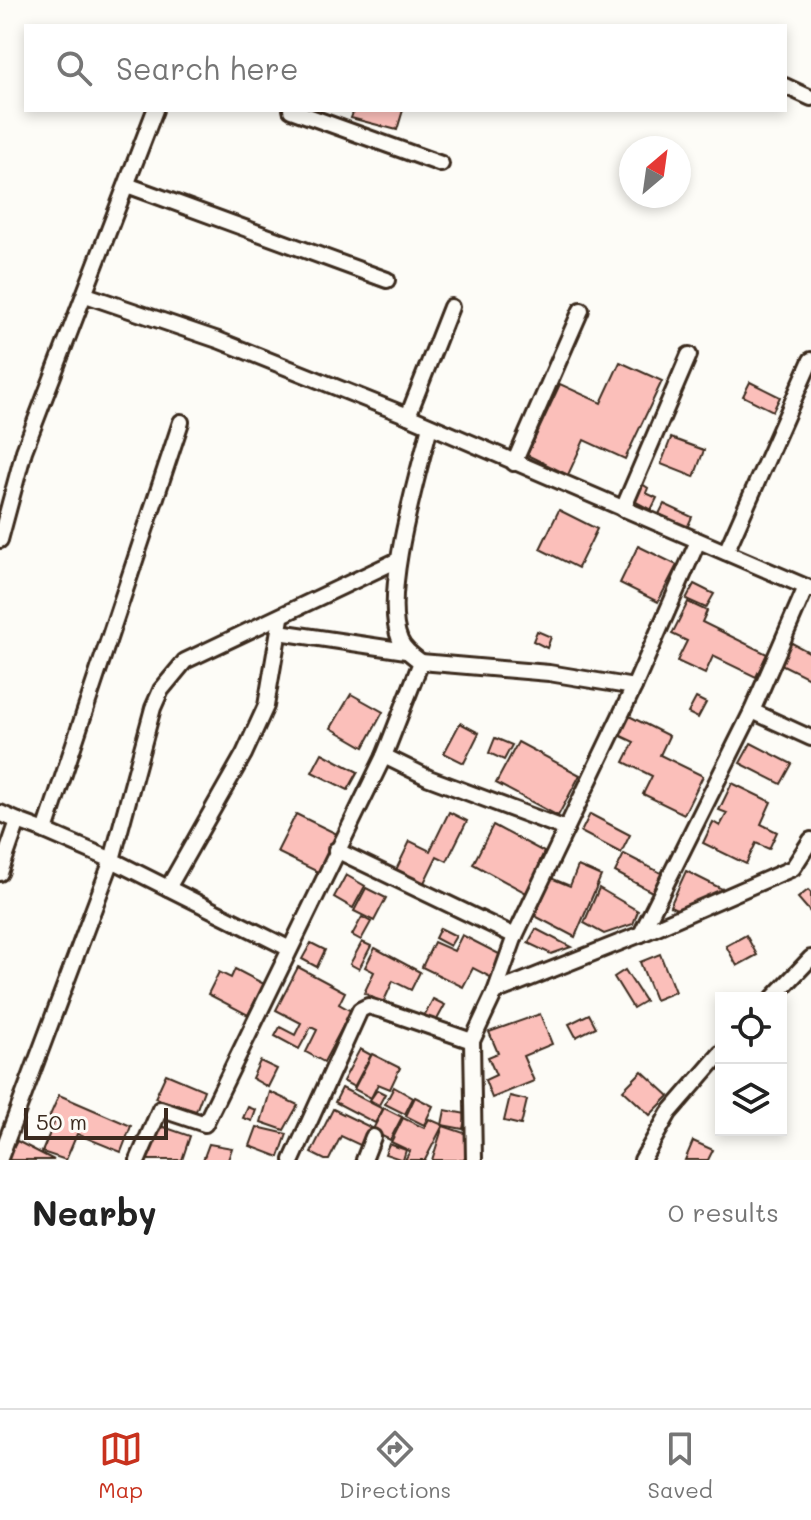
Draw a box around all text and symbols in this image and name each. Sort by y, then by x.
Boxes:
search box [24,24,787,112]
icon: search [52,46,96,90]
text: Search here [116,48,299,88]
north arrow [619,136,691,208]
map controls [715,992,787,1136]
button: locate [715,992,787,1064]
button: layers [715,1064,787,1136]
scale bar [24,1104,168,1140]
text: 50 m [36,1107,87,1136]
text: Nearby [32,1190,157,1235]
text: 0 results [668,1195,779,1229]
tab: Map [98,1427,143,1504]
tab: Directions [339,1427,451,1504]
tab: Saved [648,1427,713,1504]

